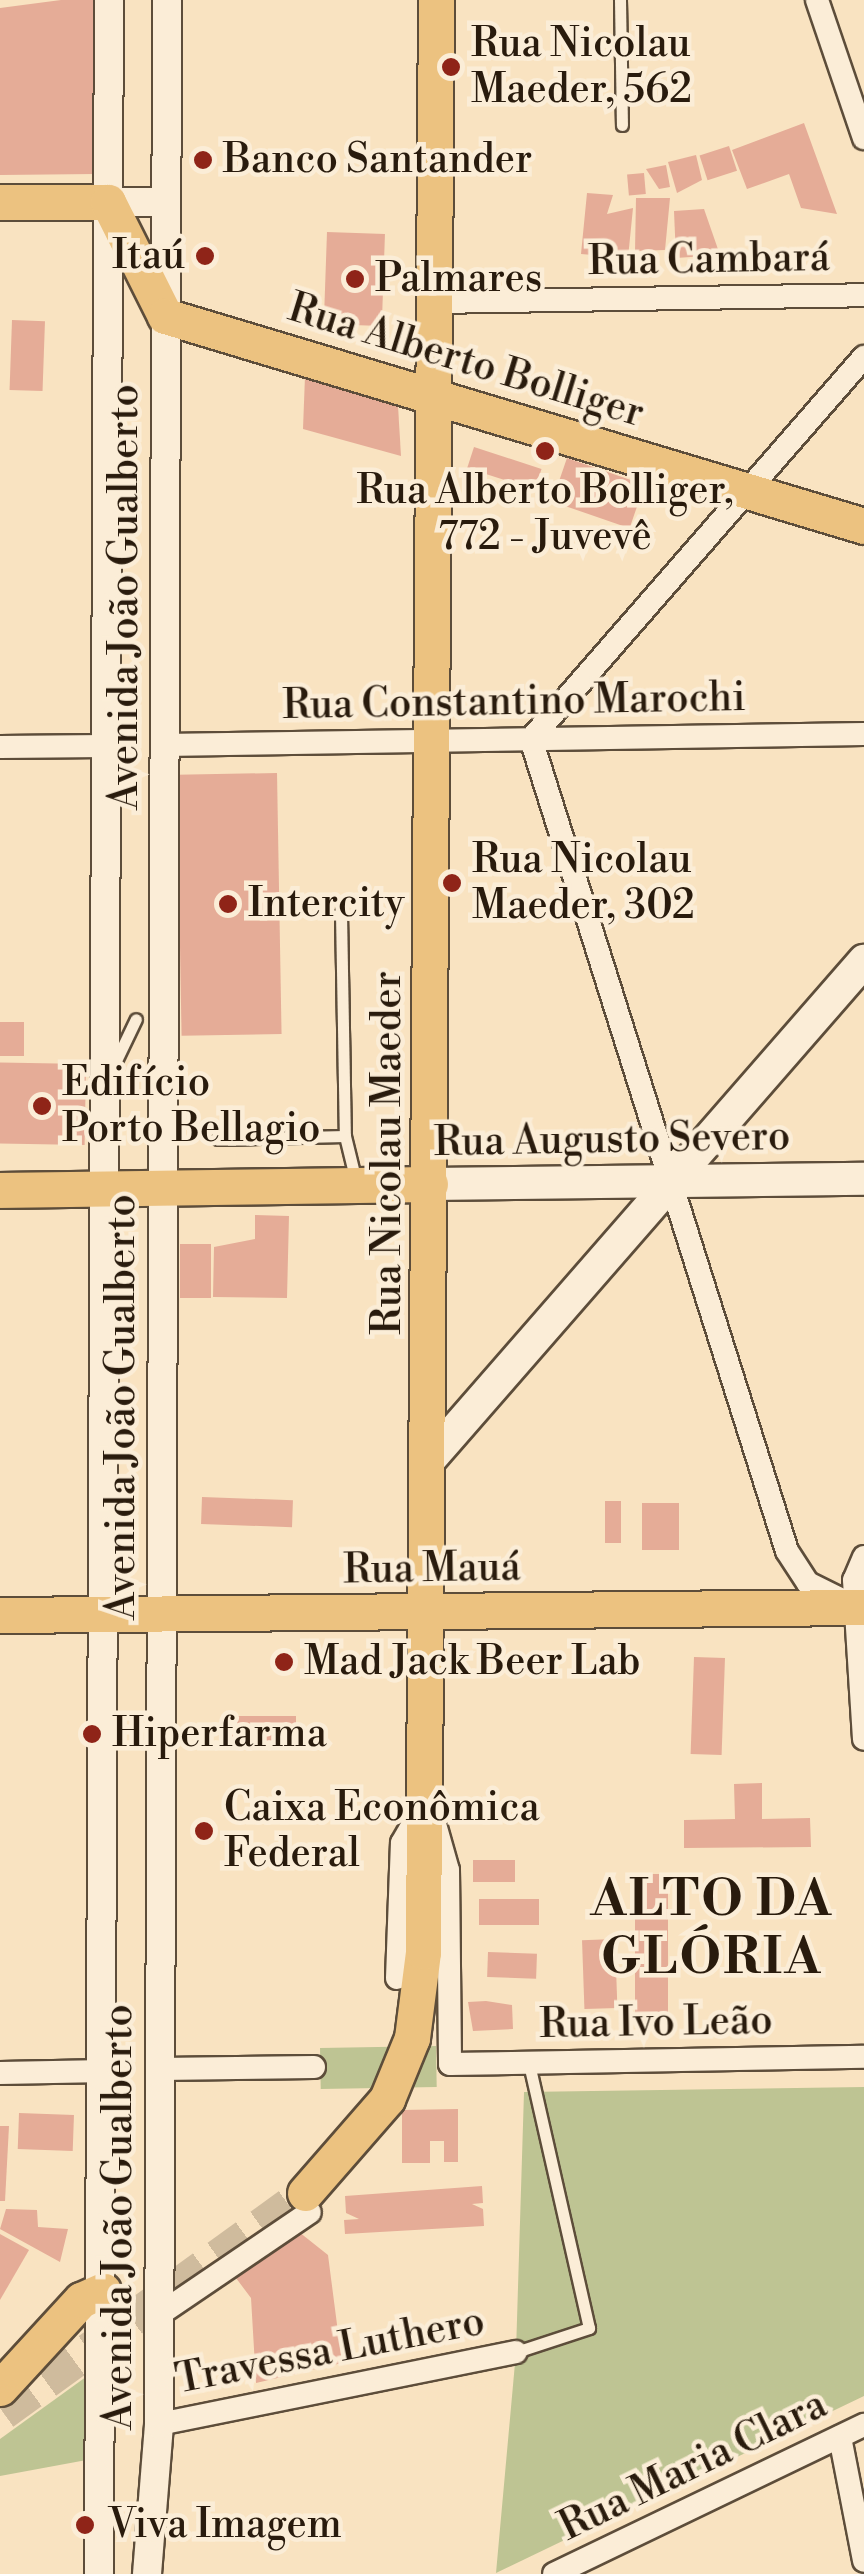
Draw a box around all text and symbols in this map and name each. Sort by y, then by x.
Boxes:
place label: Rua Nicolau Maeder, 562 [471,20,692,114]
marker: Rua Nicolau Maeder, 562 [440,56,462,78]
place label: Banco Santander [223,136,532,184]
marker: Banco Santander [192,149,214,171]
place label: Itaú [112,232,185,280]
street label: Rua Cambará [588,234,830,286]
marker: Itaú [194,245,216,267]
place label: Palmares [375,255,542,303]
marker: Palmares [344,268,366,290]
street label: Rua Alberto Bolliger [282,284,650,438]
street label: Avenida João Gualberto [101,384,149,810]
marker: Rua Alberto Bolliger, 772 - Juvevê [534,440,556,462]
place label: Rua Alberto Bolliger, 772 - Juvevê [356,467,734,561]
street label: Rua Constantino Marochi [282,674,746,730]
place label: Rua Nicolau Maeder, 302 [472,836,695,930]
marker: Rua Nicolau Maeder, 302 [441,872,463,894]
place label: Intercity [248,880,404,928]
marker: Intercity [217,893,239,915]
street label: Rua Nicolau Maeder [364,971,412,1335]
place label: Edifício Porto Bellagio [62,1059,321,1153]
marker: Edifício Porto Bellagio [31,1095,53,1117]
street label: Rua Augusto Severo [433,1113,791,1167]
street label: Avenida João Gualberto [98,1194,146,1620]
street label: Rua Mauá [343,1543,521,1595]
place label: Mad Jack Beer Lab [304,1638,641,1686]
marker: Mad Jack Beer Lab [273,1651,295,1673]
place label: Hiperfarma [112,1710,327,1758]
marker: Hiperfarma [81,1723,103,1745]
place label: Caixa Econômica Federal [224,1784,540,1878]
marker: Caixa Econômica Federal [193,1820,215,1842]
district label: ALTO DA GLÓRIA [590,1870,834,1988]
street label: Rua Ivo Leão [539,1997,773,2049]
street label: Avenida João Gualberto [95,2004,143,2430]
street label: Travessa Luthero [171,2298,489,2404]
street label: Rua Maria Clara [552,2381,834,2551]
place label: Viva Imagem [108,2501,342,2549]
marker: Viva Imagem [72,2512,98,2538]

